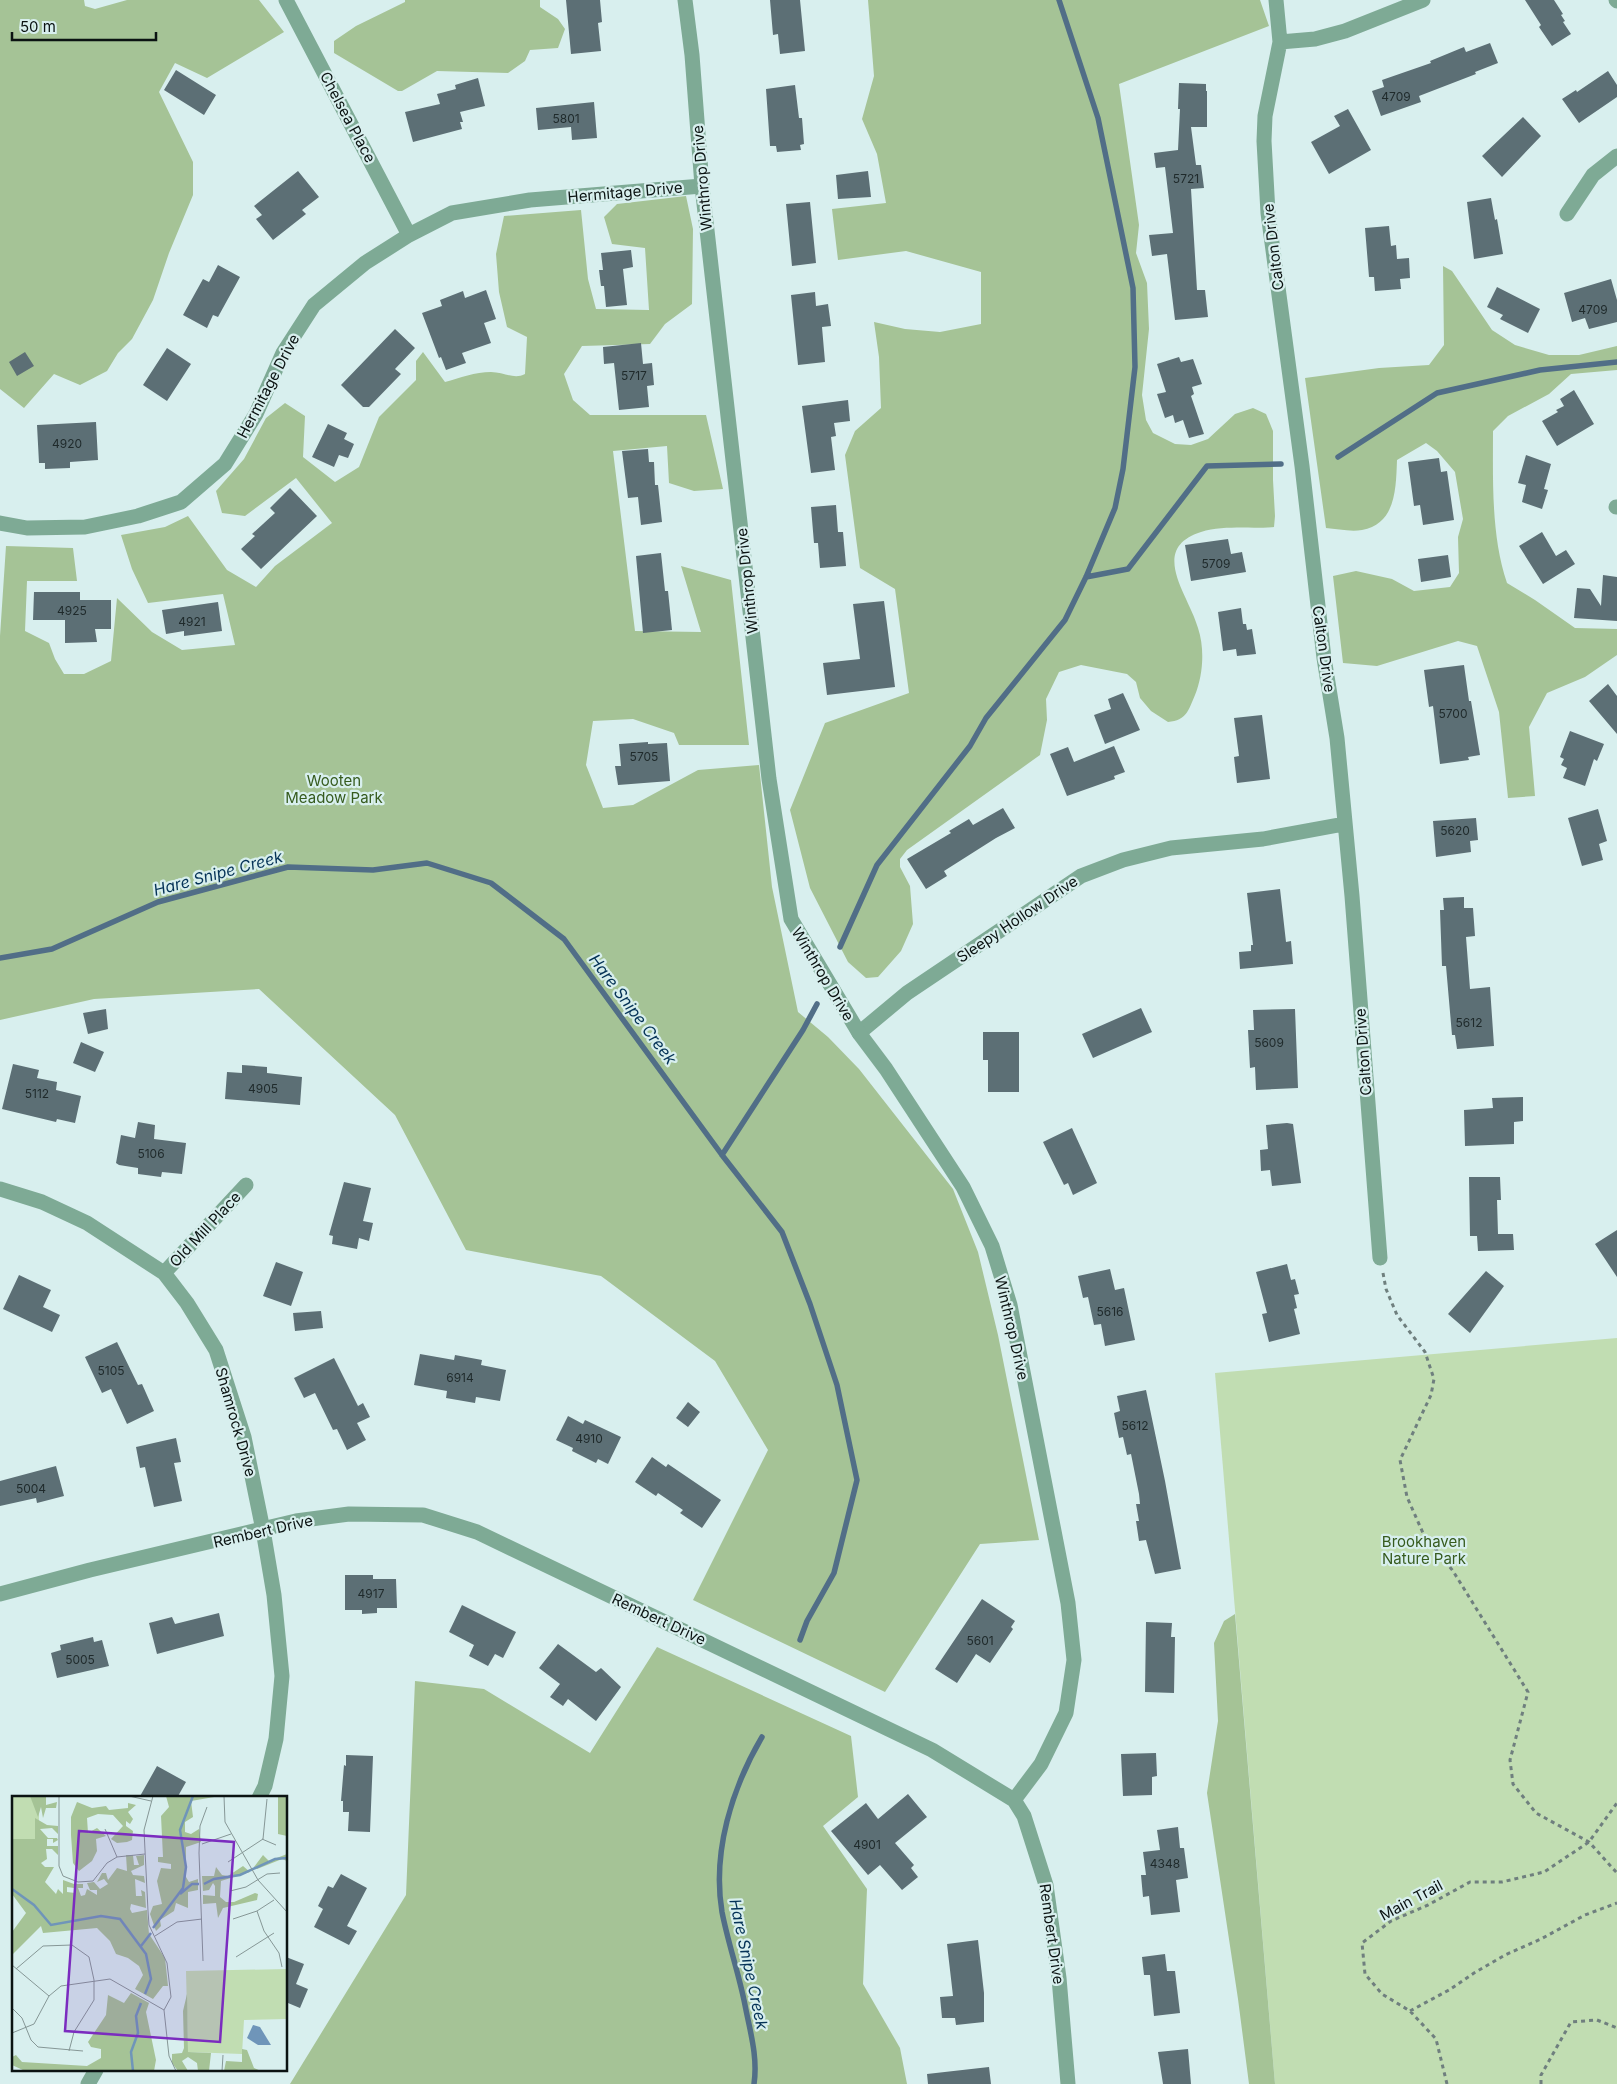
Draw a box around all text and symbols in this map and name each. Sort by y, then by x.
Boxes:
scale bar [12,10,156,42]
text: 50 m [20,17,56,36]
street label: Chelsea Place [316,68,380,166]
house number: 4709 [1381,89,1411,104]
house number: 5801 [552,111,580,126]
street label: Winthrop Drive [688,124,716,232]
house number: 5721 [1173,171,1199,186]
street label: Hermitage Drive [567,178,683,206]
street label: Calton Drive [1258,203,1288,291]
house number: 4709 [1578,302,1608,317]
street label: Hermitage Drive [233,331,303,441]
house number: 5717 [621,368,647,383]
house number: 4920 [52,436,82,451]
street label: Winthrop Drive [732,527,762,635]
house number: 5709 [1202,556,1230,571]
house number: 4925 [57,603,87,618]
street label: Calton Drive [1309,604,1339,694]
house number: 4921 [178,614,206,629]
house number: 5700 [1438,706,1468,721]
house number: 5705 [630,749,658,764]
park label: Wooten Meadow Park [285,771,383,807]
house number: 5620 [1440,823,1470,838]
water label: Hare Snipe Creek [151,846,285,900]
street label: Sleepy Hollow Drive [953,871,1081,967]
street label: Winthrop Drive [788,924,858,1024]
water label: Hare Snipe Creek [585,950,681,1068]
street label: Calton Drive [1350,1008,1376,1096]
house number: 5612 [1456,1015,1482,1030]
house number: 5609 [1254,1035,1284,1050]
house number: 4905 [248,1081,278,1096]
house number: 5112 [25,1086,49,1101]
house number: 5106 [137,1146,165,1161]
street label: Old Mill Place [165,1187,245,1271]
street label: Winthrop Drive [991,1274,1033,1382]
house number: 5616 [1096,1304,1124,1319]
house number: 5105 [97,1363,125,1378]
street label: Shamrock Drive [211,1365,261,1479]
house number: 6914 [446,1370,474,1385]
house number: 5612 [1122,1418,1148,1433]
house number: 4910 [575,1431,603,1446]
house number: 5004 [16,1481,46,1496]
street label: Rembert Drive [211,1510,315,1552]
park label: Brookhaven Nature Park [1382,1532,1467,1568]
house number: 4917 [358,1586,385,1601]
street label: Rembert Drive [609,1589,709,1649]
house number: 5601 [966,1633,994,1648]
house number: 5005 [65,1652,95,1667]
inset map [12,1796,288,2072]
house number: 4901 [853,1837,881,1852]
house number: 4348 [1150,1856,1180,1871]
street label: Main Trail [1376,1875,1446,1925]
street label: Rembert Drive [1036,1882,1068,1986]
water label: Hare Snipe Creek [725,1897,773,2031]

